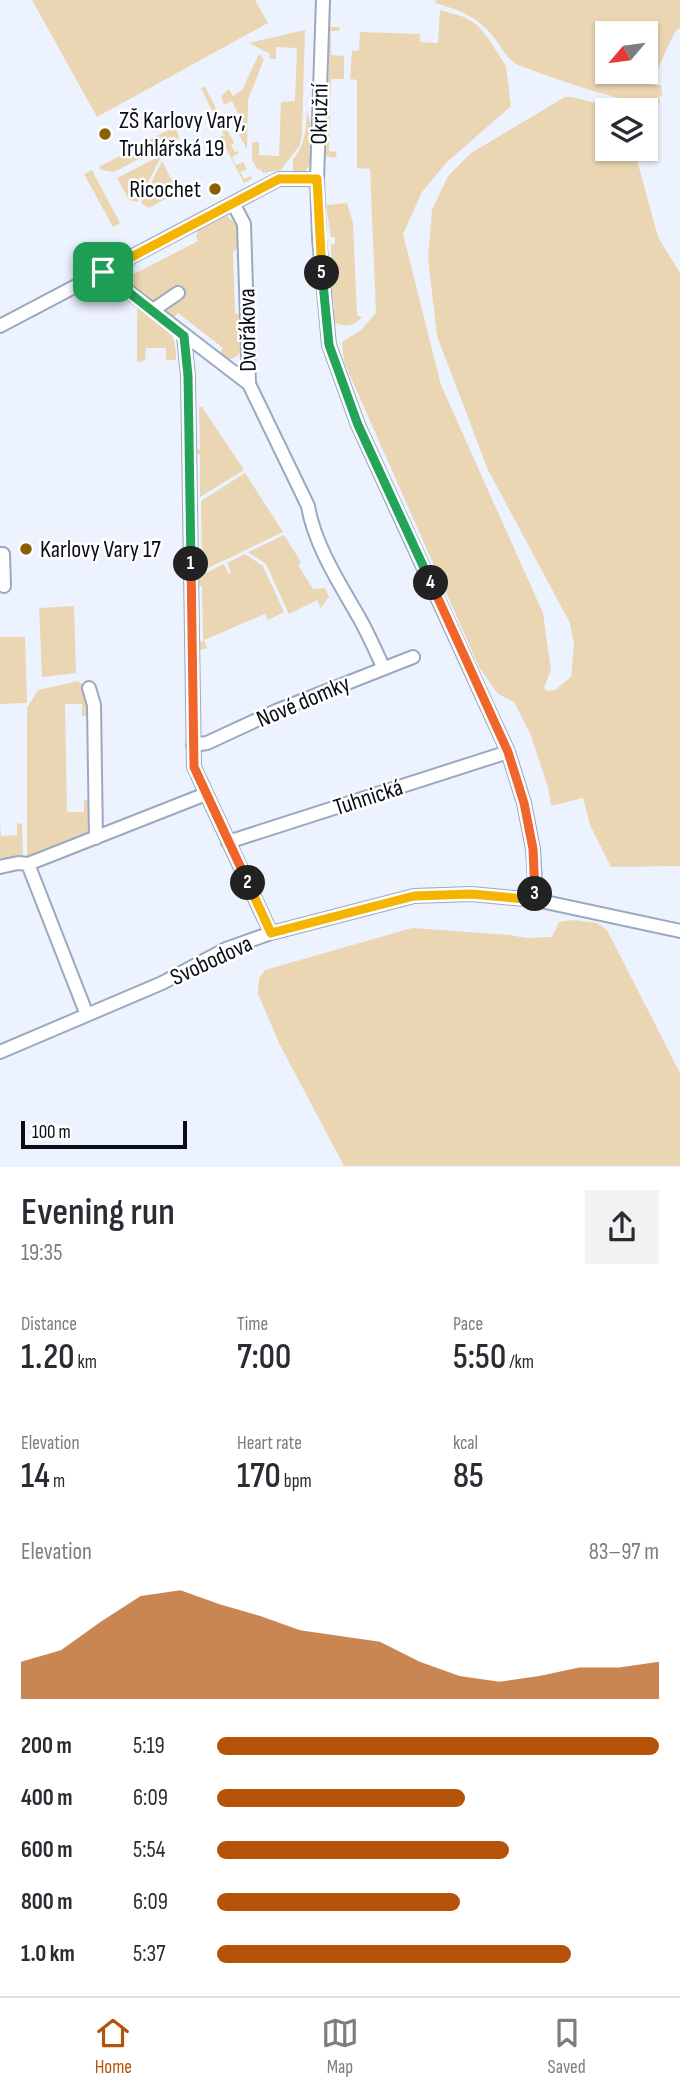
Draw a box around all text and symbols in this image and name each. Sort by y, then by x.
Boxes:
north arrow [595,21,658,84]
map controls [595,21,658,161]
street label: Okružní [304,83,335,145]
button: layers [595,98,658,161]
place label: ZŠ Karlovy Vary, Truhlářská 19 [119,106,246,163]
marker: ZŠ Karlovy Vary, Truhlářská 19 [97,126,113,142]
place label: Ricochet [129,175,201,204]
marker: Ricochet [207,181,223,197]
pin [73,242,133,302]
icon: arrive [84,253,122,291]
pin: 5 [304,256,340,290]
text: 5 [317,261,326,284]
street label: Dvořákova [232,288,263,372]
place label: Karlovy Vary 17 [40,535,161,564]
marker: Karlovy Vary 17 [18,541,34,557]
pin: 1 [174,546,208,582]
text: 1 [187,552,194,575]
pin: 4 [414,566,448,600]
text: 4 [426,571,435,594]
street label: Nové domky [252,669,354,734]
street label: Tuhnická [330,773,406,822]
pin: 2 [230,866,266,900]
text: 2 [243,871,252,894]
pin: 3 [518,876,552,912]
text: 3 [530,882,539,905]
street label: Svobodova [166,929,257,992]
scale bar [21,1118,187,1149]
text: 100 m [32,1121,71,1144]
text: Evening run [21,1190,175,1235]
button: share [585,1190,659,1264]
text: 19:35 [21,1239,62,1267]
text: Distance [21,1313,77,1336]
text: Time [237,1313,268,1336]
text: Pace [453,1313,483,1336]
text: 1.20 [21,1336,74,1379]
text: 7:00 [237,1336,291,1379]
text: 5:50 [453,1336,506,1379]
text: km [74,1351,97,1374]
text: /km [506,1351,534,1374]
text: Elevation [21,1432,80,1455]
text: Heart rate [237,1432,302,1455]
text: kcal [453,1432,478,1455]
text: 14 [21,1455,50,1498]
text: 170 [237,1455,281,1498]
text: 85 [453,1455,484,1498]
text: m [50,1470,65,1493]
text: bpm [281,1470,312,1493]
text: Elevation [21,1538,92,1566]
text: 83–97 m [589,1538,659,1566]
text: 200 m [21,1732,72,1760]
text: 5:19 [133,1732,165,1760]
text: 400 m [21,1784,72,1812]
text: 6:09 [133,1784,168,1812]
text: 600 m [21,1836,73,1864]
text: 5:54 [133,1836,165,1864]
text: 800 m [21,1888,73,1916]
text: 6:09 [133,1888,168,1916]
text: 1.0 km [21,1940,75,1968]
text: 5:37 [133,1940,165,1968]
tab: Home [94,2014,132,2079]
tab: Map [321,2014,359,2079]
tab: Saved [548,2014,586,2079]

